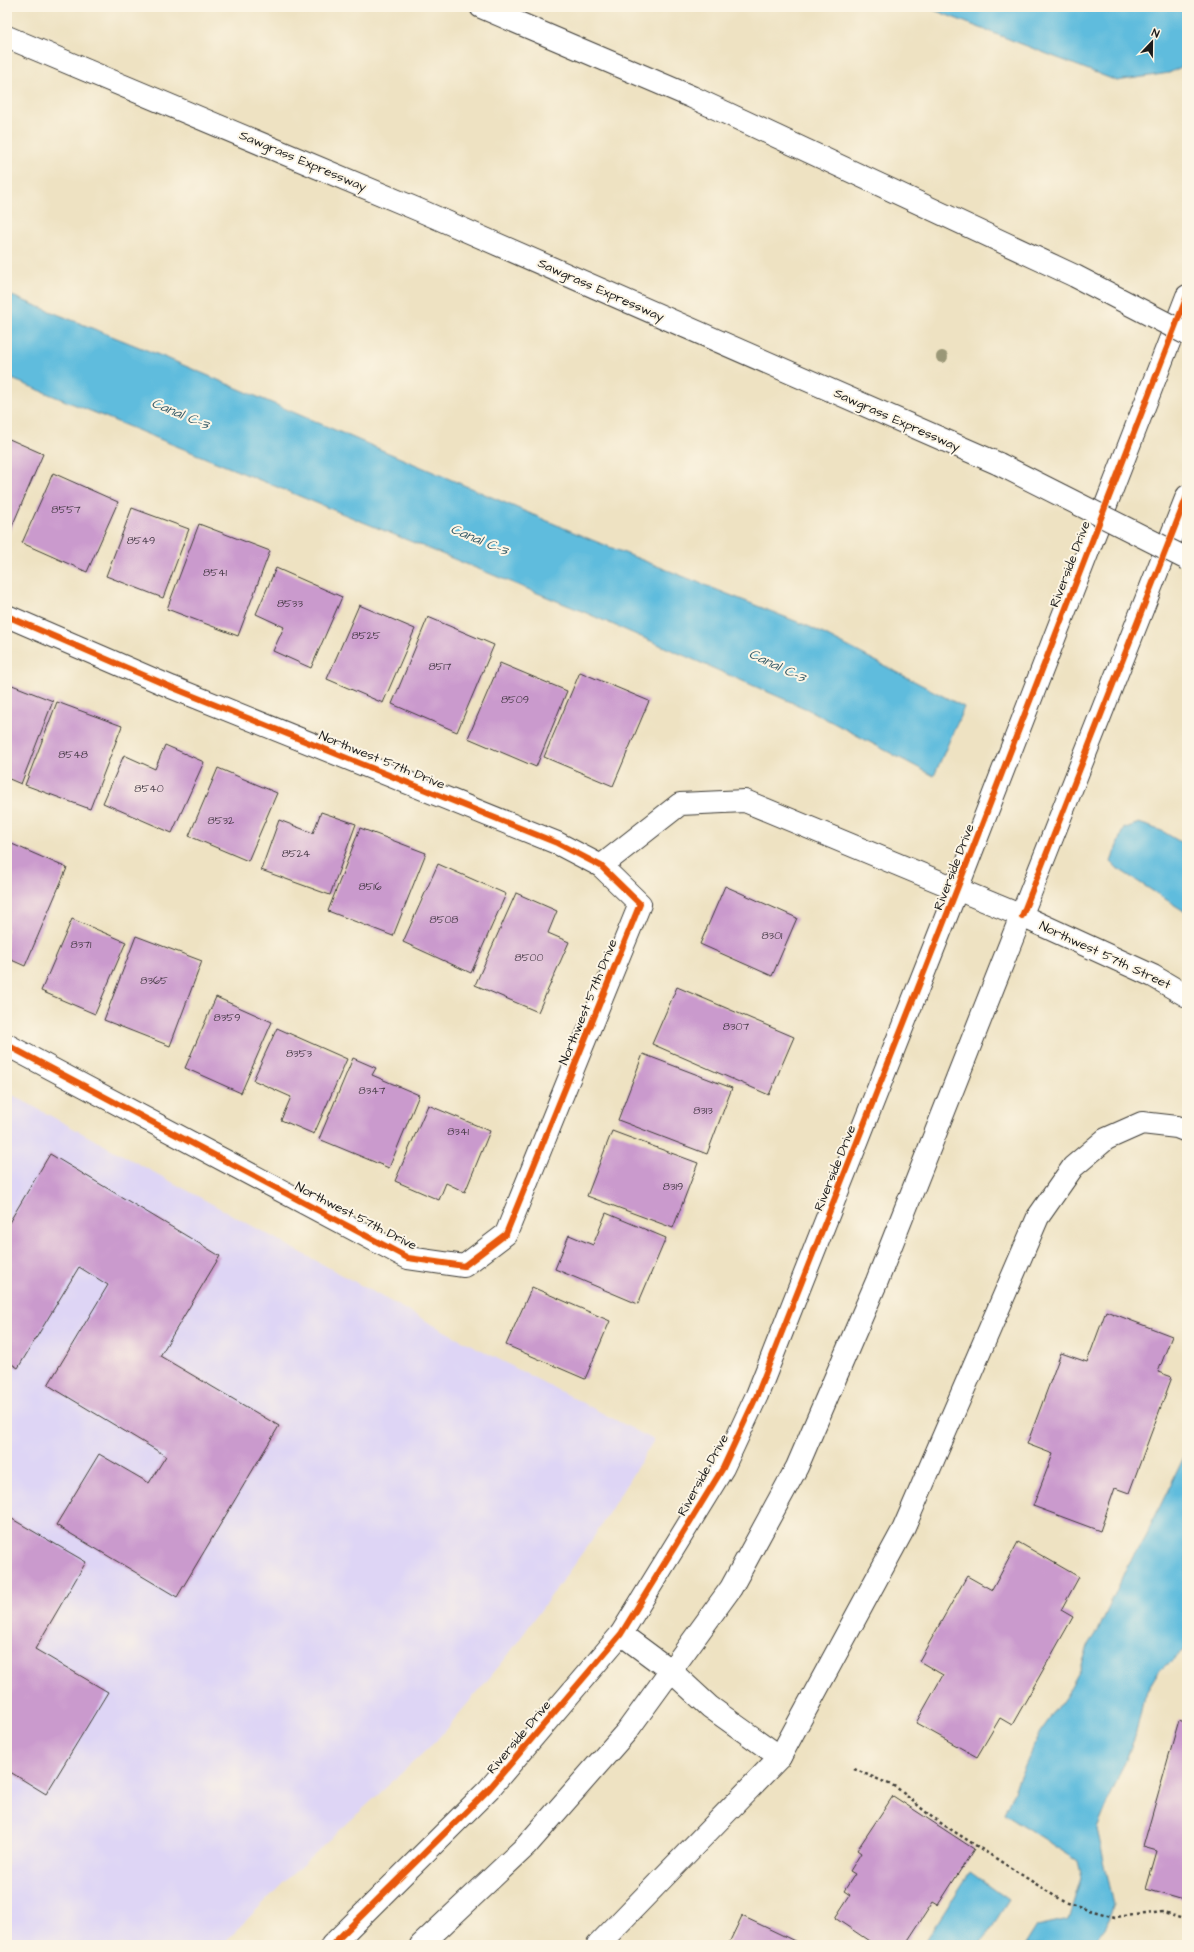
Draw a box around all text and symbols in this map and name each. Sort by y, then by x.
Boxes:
north arrow [1132,22,1172,62]
text: N [1150,25,1162,41]
street label: Sawgrass Expressway [236,126,369,197]
street label: Sawgrass Expressway [534,254,667,327]
street label: Sawgrass Expressway [830,384,963,457]
water label: Canal C-3 [148,393,213,436]
house number: 8557 [51,502,81,517]
street label: Riverside Drive [1045,518,1095,610]
water label: Canal C-3 [447,519,512,562]
house number: 8549 [127,533,155,548]
house number: 8541 [203,565,227,580]
house number: 8533 [277,596,303,611]
house number: 8525 [351,628,381,643]
water label: Canal C-3 [745,644,810,689]
house number: 8517 [428,659,452,674]
house number: 8509 [501,692,529,707]
street label: Northwest 57th Drive [316,726,448,794]
house number: 8548 [58,747,88,762]
house number: 8540 [134,781,164,796]
house number: 8532 [208,813,235,828]
street label: Riverside Drive [929,821,979,913]
house number: 8524 [282,846,311,861]
house number: 8516 [358,879,382,894]
house number: 8508 [430,912,459,927]
street label: Northwest 57th Street [1036,917,1174,994]
house number: 8301 [761,928,783,943]
street label: Northwest 57th Drive [554,936,622,1068]
house number: 8371 [71,937,92,952]
house number: 8500 [515,950,543,965]
house number: 8365 [140,973,168,988]
house number: 8359 [214,1010,240,1025]
house number: 8307 [723,1019,749,1034]
house number: 8353 [286,1046,312,1061]
house number: 8347 [359,1083,386,1098]
house number: 8313 [693,1103,713,1118]
street label: Riverside Drive [810,1122,860,1214]
house number: 8341 [447,1124,469,1139]
street label: Northwest 57th Drive [292,1177,420,1255]
house number: 8319 [663,1179,683,1194]
street label: Riverside Drive [673,1431,733,1519]
street label: Riverside Drive [483,1696,555,1778]

